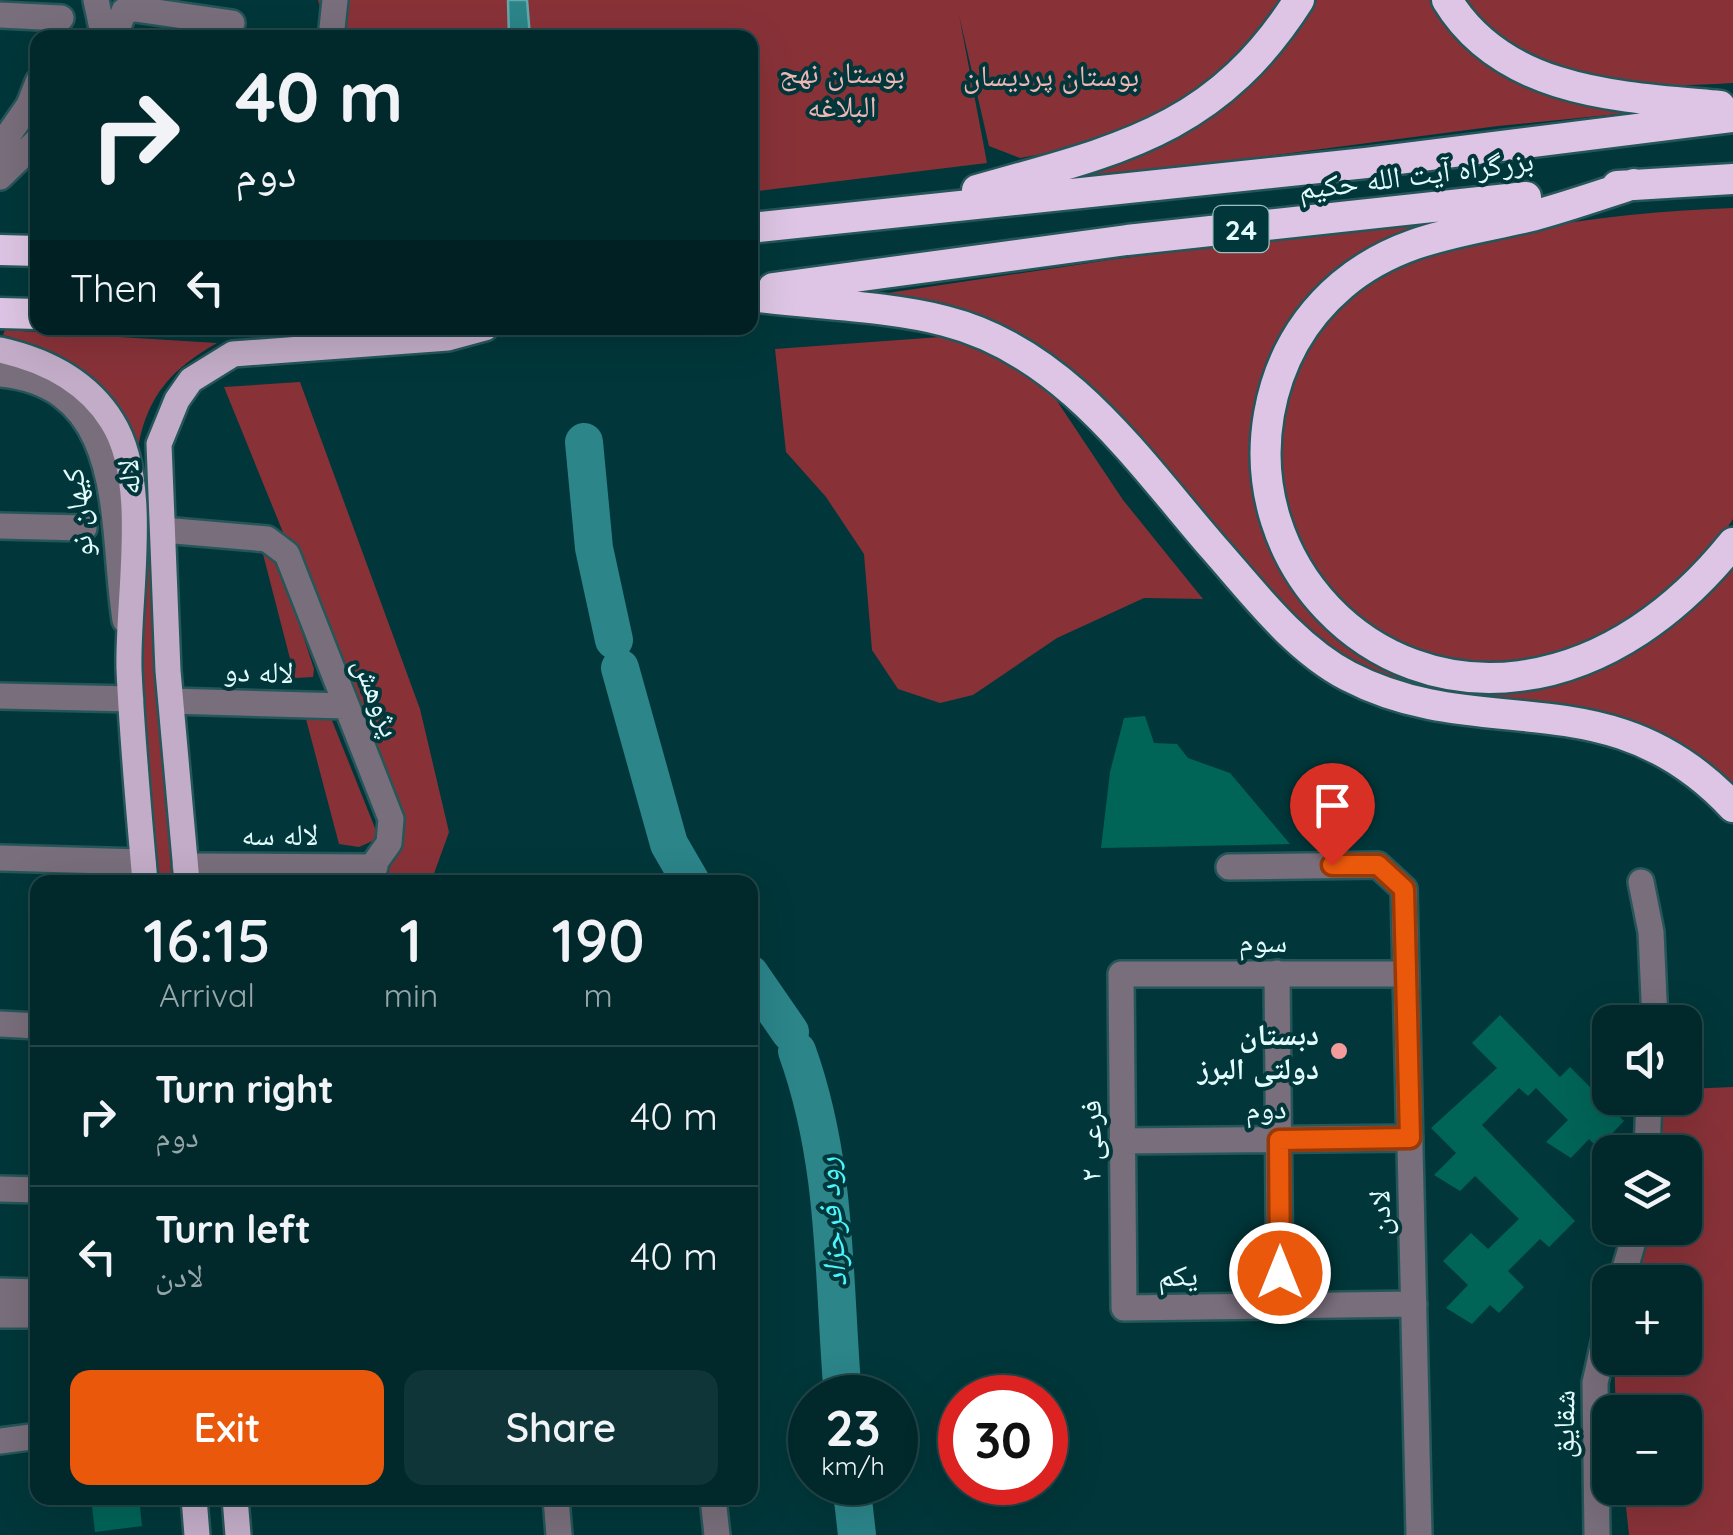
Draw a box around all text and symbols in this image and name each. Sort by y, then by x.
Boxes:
text: 40 m [235,52,403,140]
park label: بوستان نهج البلاغه [779,53,905,125]
park label: بوستان پردیسان [963,56,1139,94]
icon: right [70,70,200,200]
street label: بزرگراه آیت الله حکیم [1296,141,1536,209]
text: دوم [235,142,297,198]
road number: 24 [1214,206,1268,252]
icon: left [178,260,233,315]
text: Then [70,264,158,312]
street label: لاله [108,458,148,496]
street label: کیهان نو [53,466,101,560]
street label: لاله دو [223,651,295,691]
street label: پژوهش [345,652,410,742]
pin [1290,763,1375,866]
icon: arrive [1305,778,1360,833]
street label: لاله سه [242,815,318,853]
text: 16:15 [143,902,271,977]
text: 1 [400,902,423,977]
text: 190 [551,902,645,977]
street label: سوم [1239,922,1287,961]
text: Arrival [159,975,255,1015]
text: min [384,975,438,1015]
text: m [584,975,613,1015]
map controls [1592,1005,1702,1505]
button: sound [1592,1005,1702,1115]
place label: دبستان دولتی البرز [1196,1015,1319,1087]
marker: دبستان دولتی البرز [1328,1040,1350,1062]
text: Turn right [155,1065,334,1113]
icon: right [70,1089,125,1144]
street label: دوم [1245,1089,1287,1128]
text: 40 m [630,1092,718,1140]
street label: فرعی ۲ [1071,1100,1109,1182]
text: دوم [155,1115,199,1155]
button: layers [1592,1135,1702,1245]
water label: رود فرحزاد [806,1156,854,1288]
street label: لادن [1360,1190,1398,1236]
text: Turn left [155,1205,311,1253]
position arrow [1228,1221,1332,1325]
icon: left [70,1229,125,1284]
text: 40 m [630,1232,718,1280]
text: لادن [155,1255,204,1295]
street label: یکم [1158,1256,1198,1296]
button: + [1592,1265,1702,1375]
button: Exit [70,1370,384,1485]
button: Share [404,1370,718,1485]
speed limit sign: 30 [938,1375,1068,1505]
street label: شقایق [1543,1389,1583,1459]
button: − [1592,1395,1702,1505]
text: 23 [825,1396,881,1459]
text: km/h [821,1450,885,1481]

